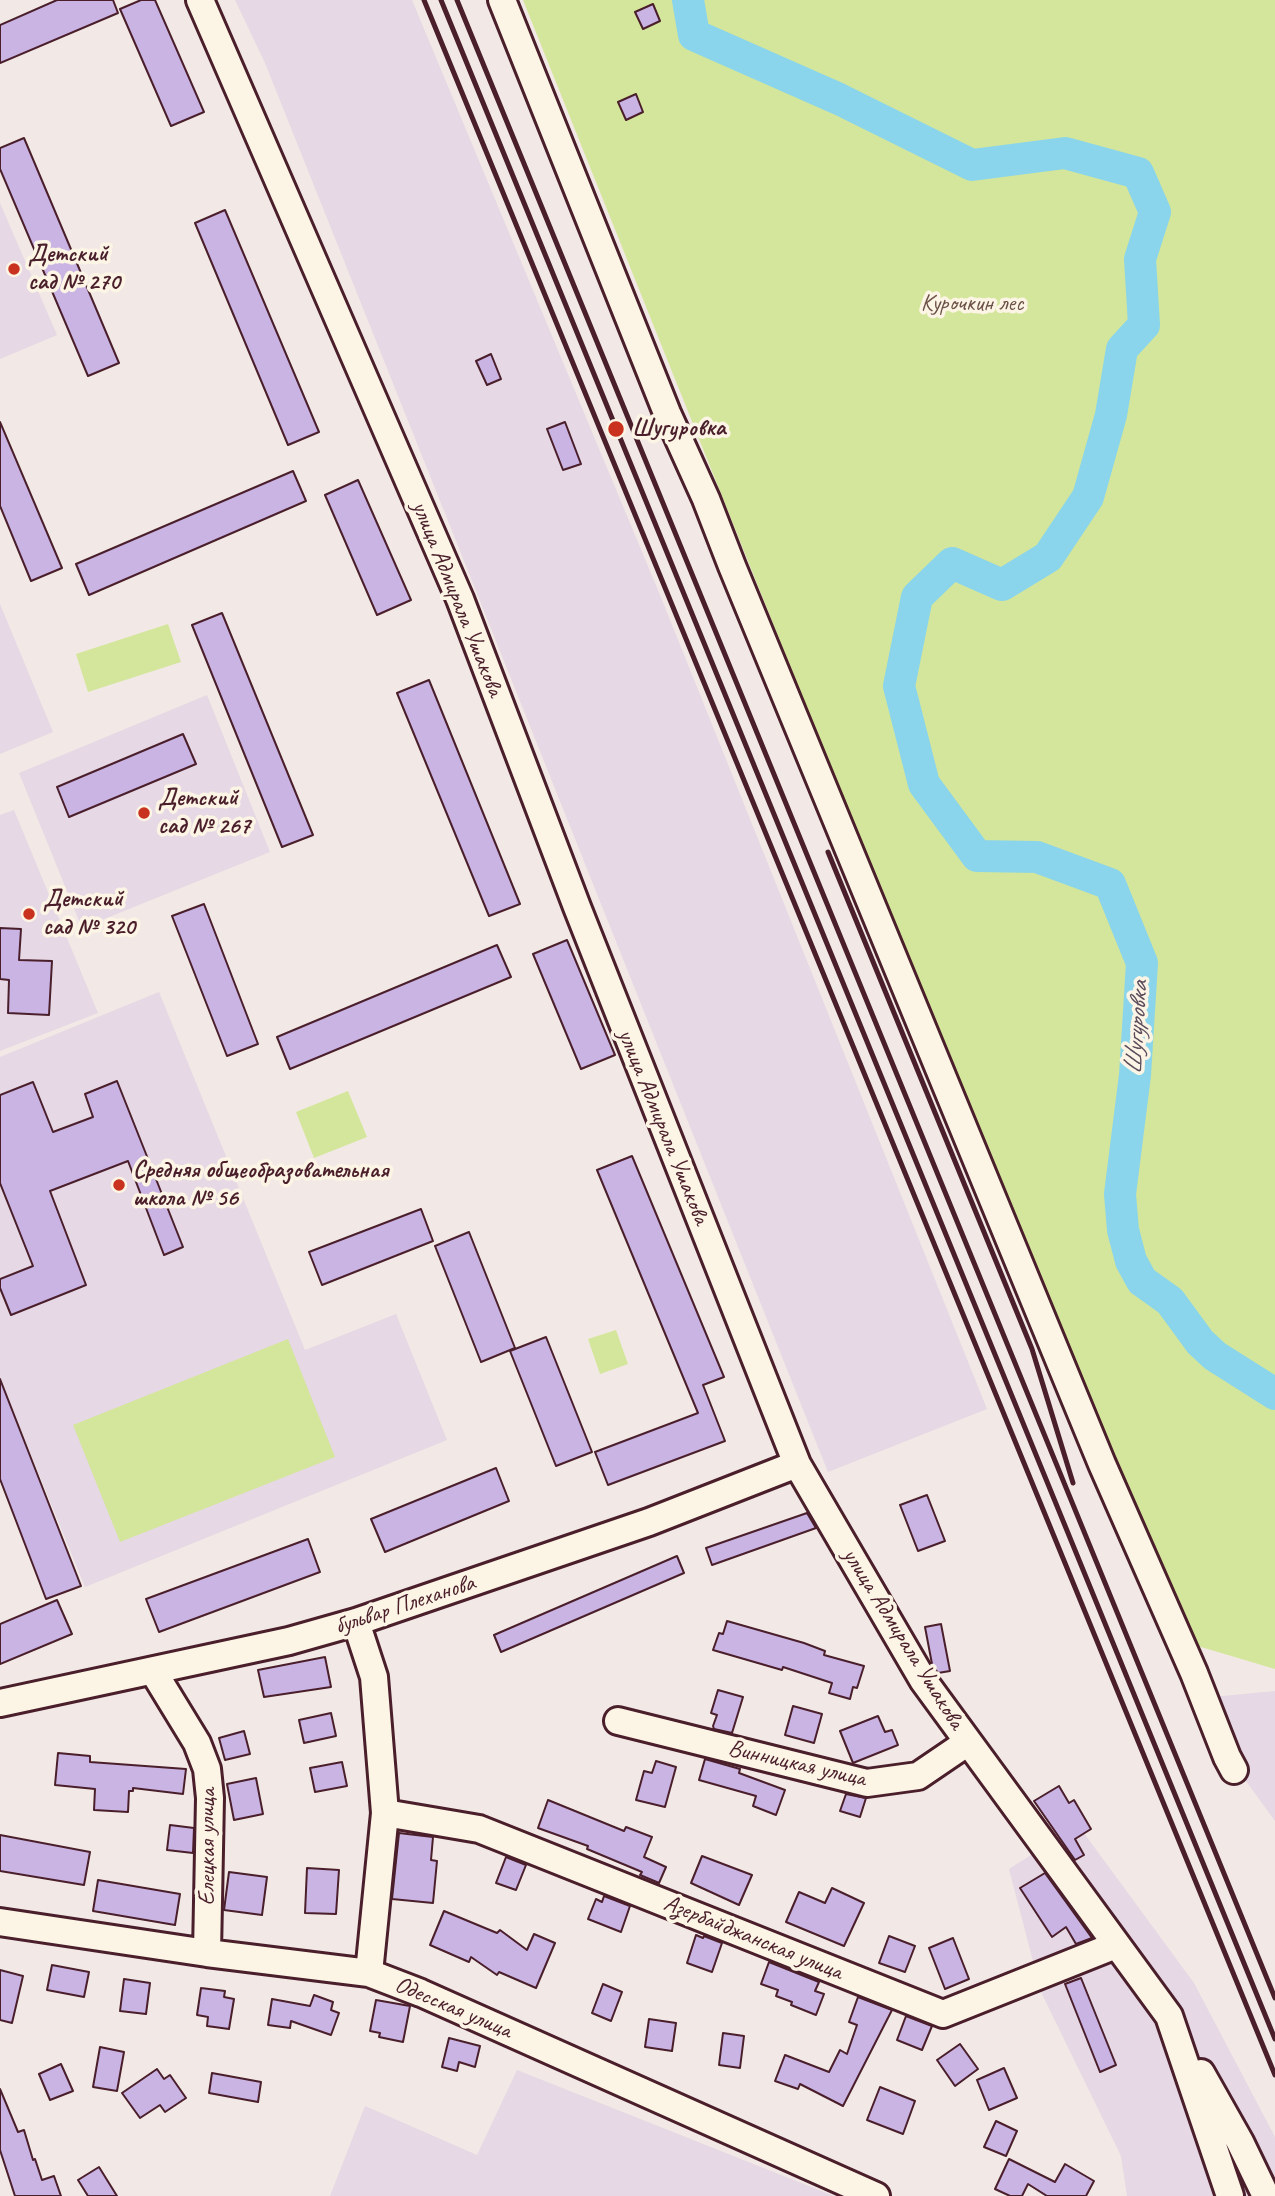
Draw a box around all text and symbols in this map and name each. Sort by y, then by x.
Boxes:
place label: Детский сад № 270 [28,241,120,297]
marker: Детский сад № 270 [6,261,22,277]
park label: Курочкин лес [921,290,1023,318]
place label: Шугуровка [632,415,725,443]
marker: Шугуровка [606,419,626,439]
street label: улица Адмирала Ушакова [405,497,509,701]
place label: Детский сад № 267 [158,785,250,841]
marker: Детский сад № 267 [136,805,152,821]
place label: Детский сад № 320 [43,886,135,942]
marker: Детский сад № 320 [21,906,37,922]
water label: Шугуровка [1118,980,1156,1076]
street label: улица Адмирала Ушакова [611,1025,715,1229]
place label: Средняя общеобразовательная школа № 56 [133,1157,389,1213]
marker: Средняя общеобразовательная школа № 56 [111,1177,127,1193]
street label: улица Адмирала Ушакова [836,1543,970,1735]
street label: бульвар Плеханова [331,1569,479,1641]
street label: Винницкая улица [725,1734,869,1794]
street label: Елецкая улица [194,1788,222,1906]
street label: Азербайджанская улица [659,1889,847,1987]
street label: Одесская улица [390,1970,516,2046]

